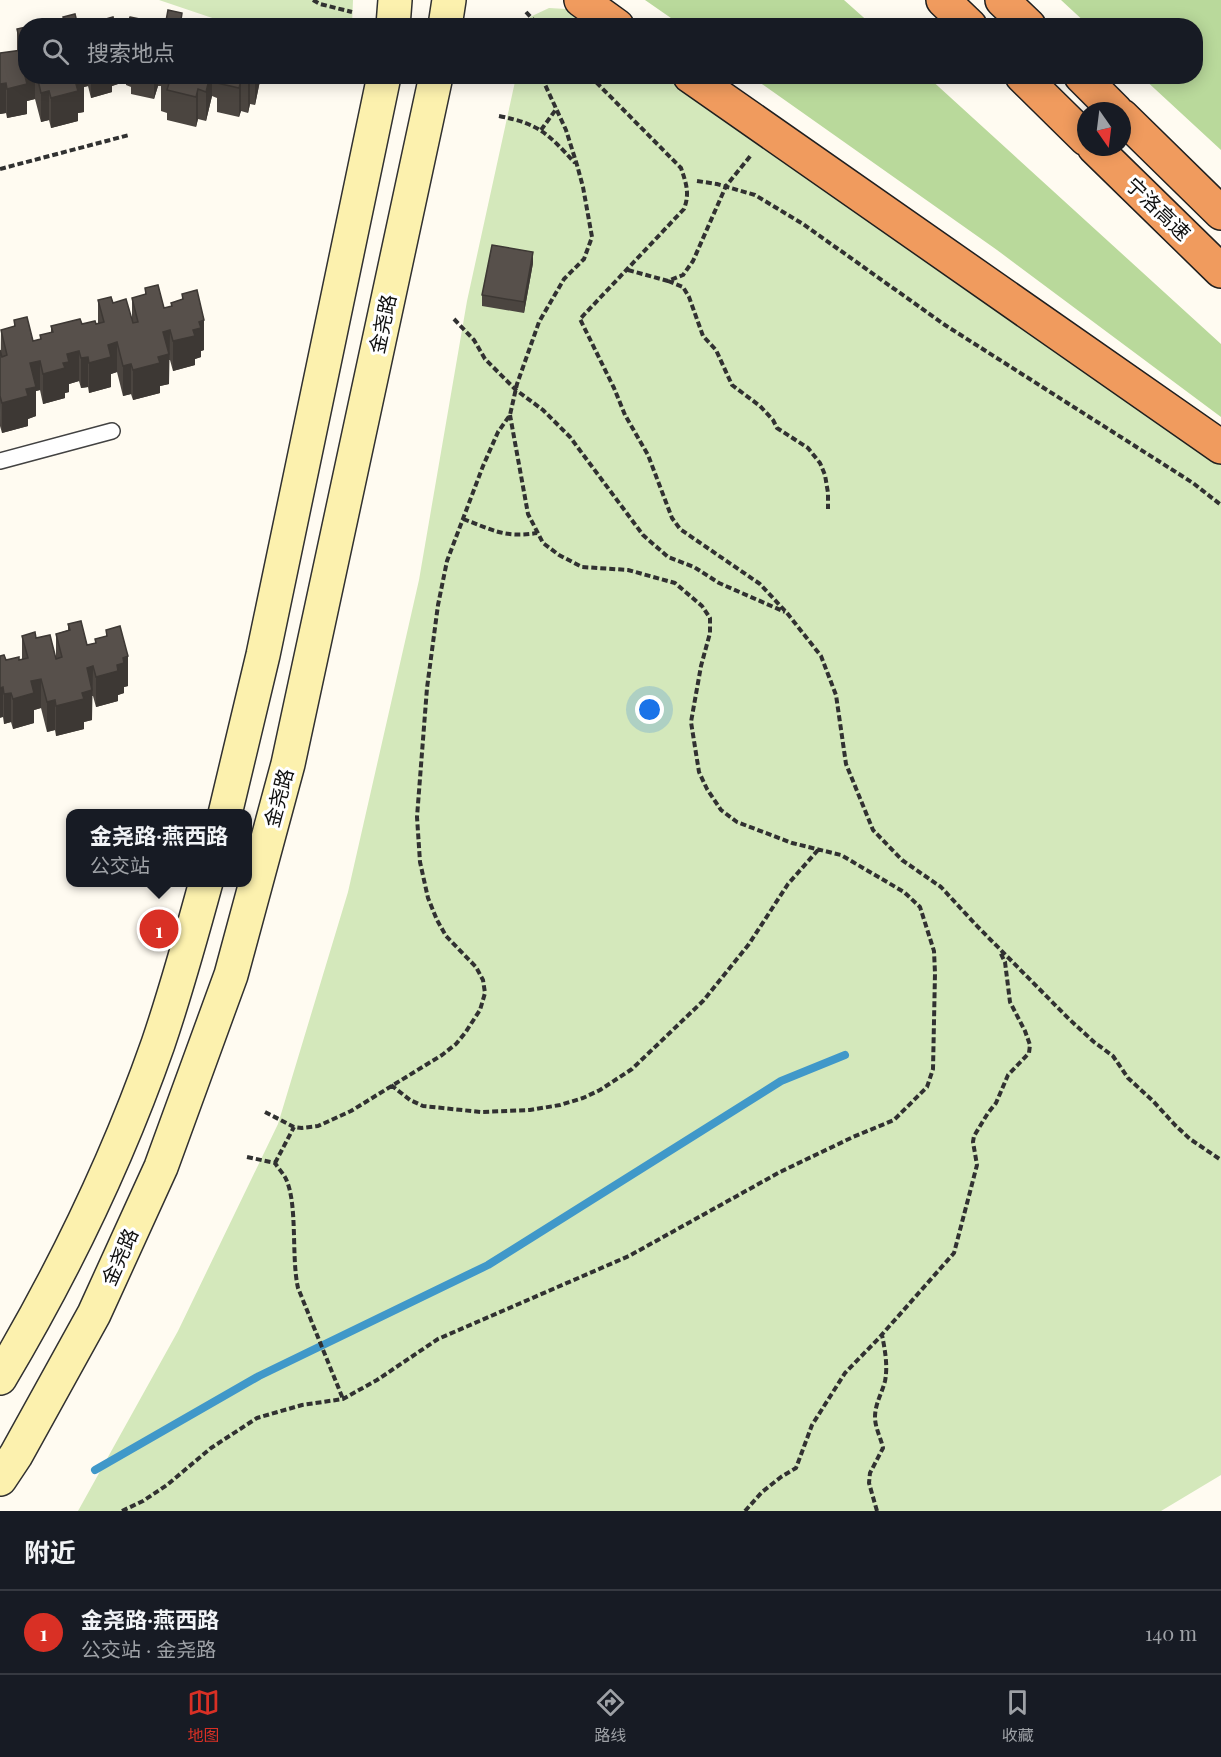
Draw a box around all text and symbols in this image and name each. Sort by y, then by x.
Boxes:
search box [18,18,1203,84]
icon: search [39,35,72,68]
text: 搜索地点 [87,37,175,67]
north arrow [1077,102,1131,156]
street label: 宁洛高速 [1121,170,1197,245]
street label: 金尧路 [362,292,401,356]
your location [635,695,664,724]
street label: 金尧路 [257,765,298,830]
popup [66,809,252,887]
text: 金尧路·燕西路 [90,820,228,850]
text: 公交站 [90,851,150,878]
pin: 1 [140,906,178,952]
street label: 金尧路 [94,1223,143,1289]
text: 附近 [24,1534,76,1569]
text: 金尧路·燕西路 [81,1604,219,1634]
text: 1 [40,1619,47,1646]
text: 140 m [1145,1619,1197,1646]
text: 公交站 · 金尧路 [81,1635,216,1662]
tab: 地图 [187,1686,220,1746]
tab: 路线 [594,1686,627,1746]
tab: 收藏 [1001,1686,1034,1746]

